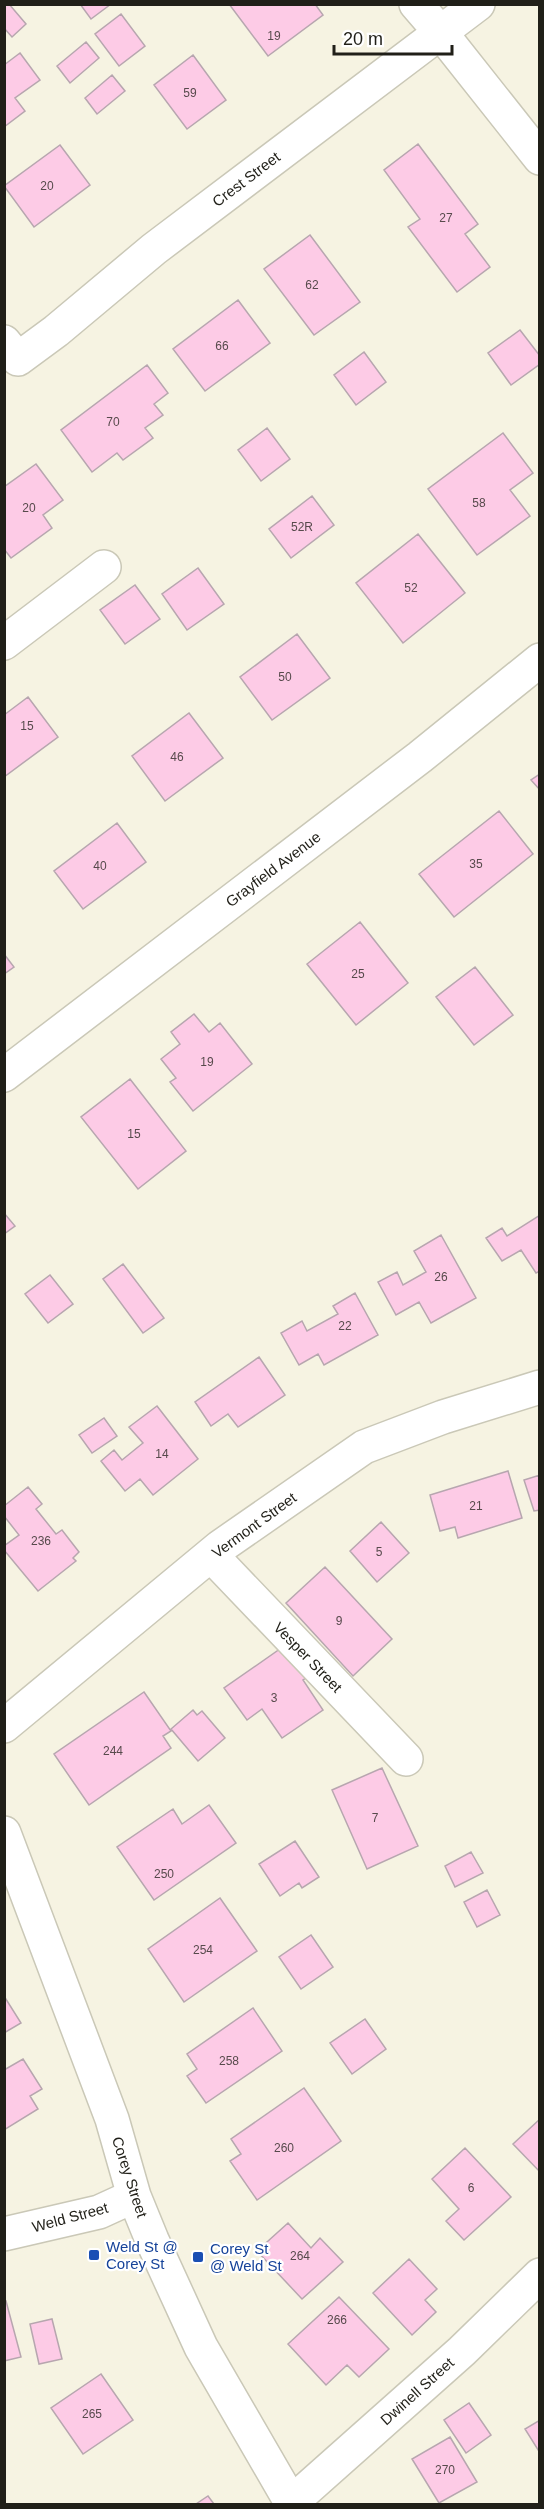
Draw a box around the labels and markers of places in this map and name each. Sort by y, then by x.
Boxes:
place label: Weld St @ Corey St [106,2238,178,2272]
place label: Corey St @ Weld St [210,2240,282,2274]
marker: Weld St @ Corey St [87,2248,101,2262]
marker: Corey St @ Weld St [191,2250,205,2264]

